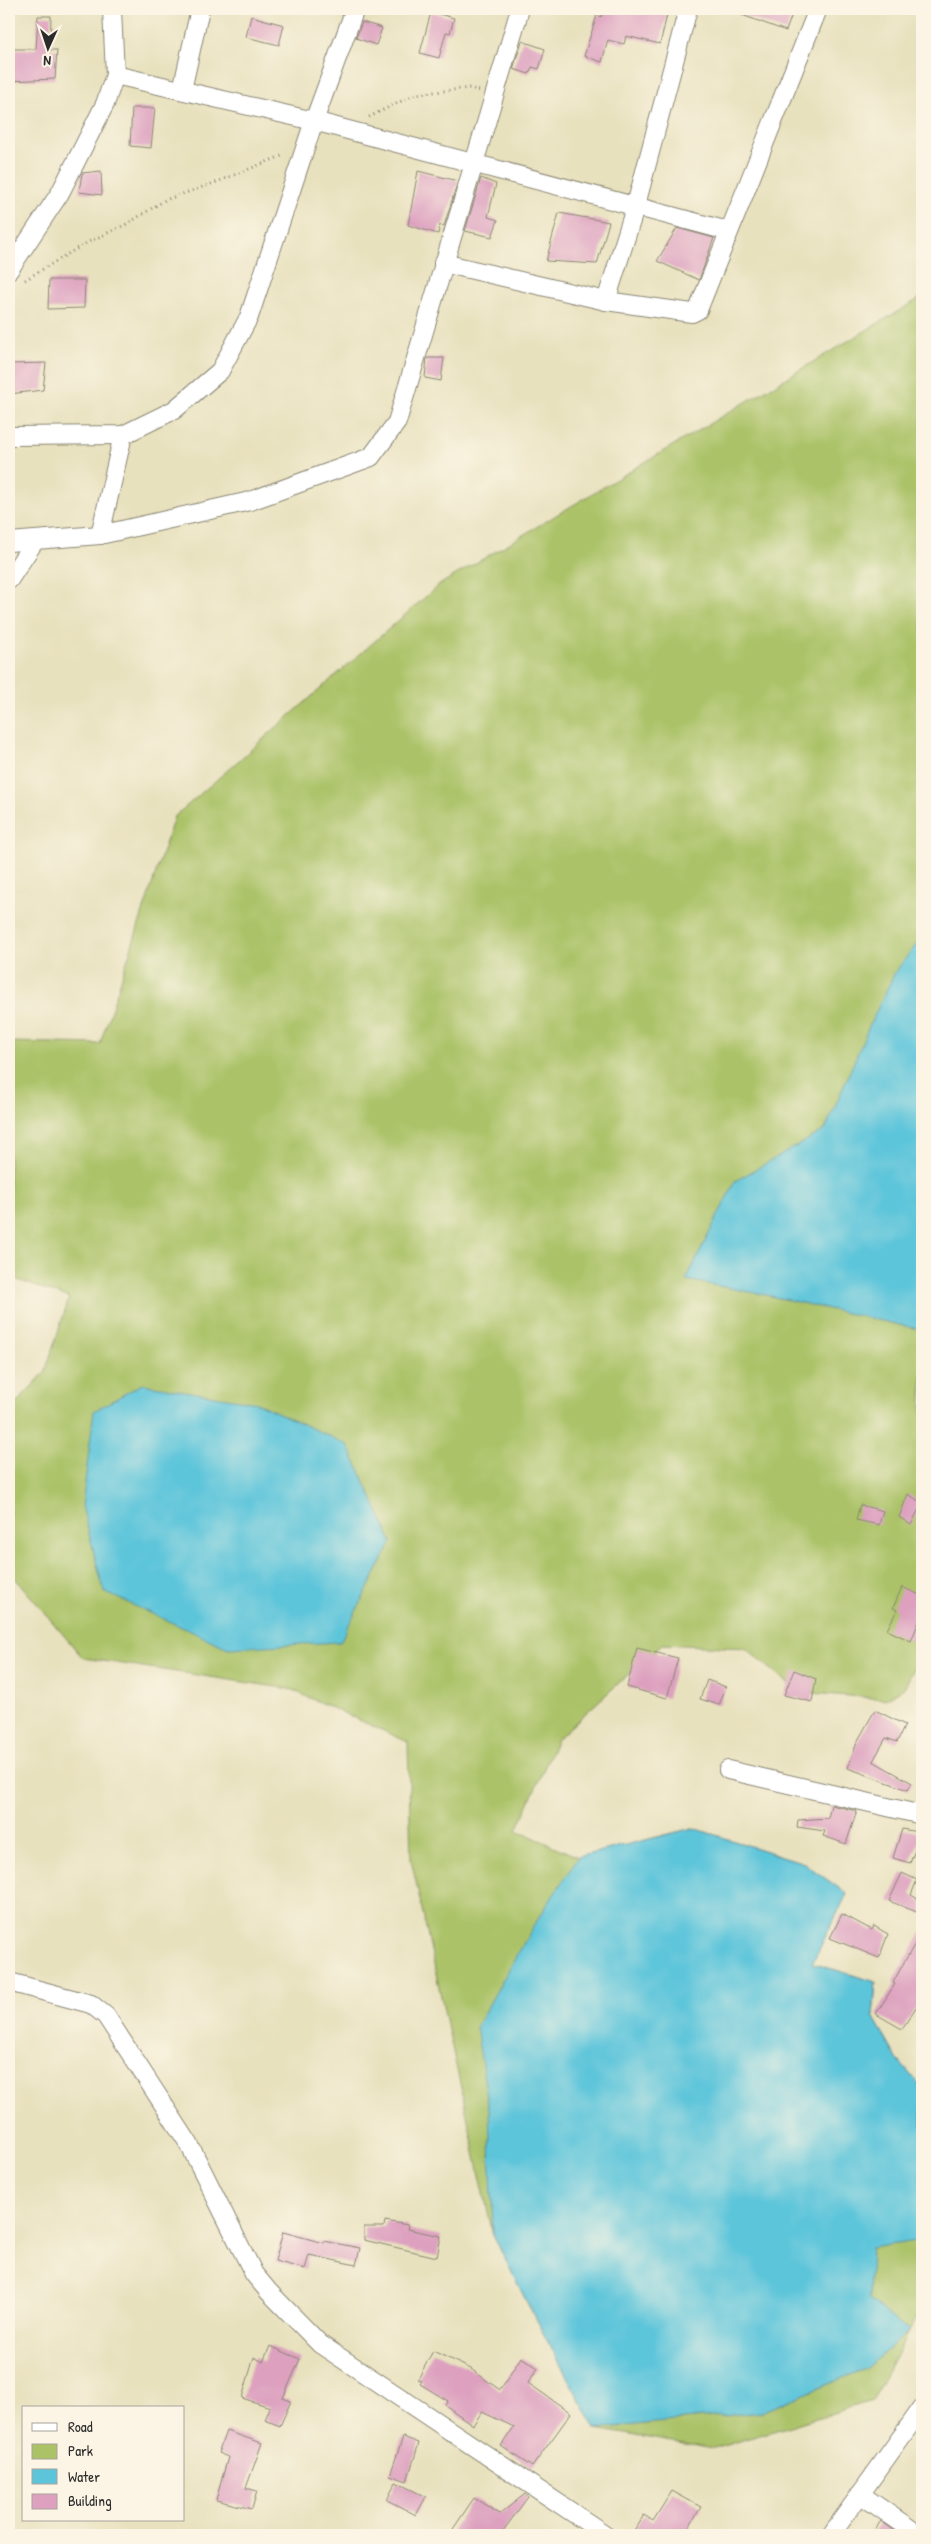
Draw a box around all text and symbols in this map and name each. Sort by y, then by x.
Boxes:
north arrow [22,22,72,72]
text: N [43,52,52,71]
legend [22,2406,185,2522]
text: Road [68,2416,93,2437]
text: Park [68,2440,93,2461]
text: Water [68,2466,100,2487]
text: Building [68,2490,112,2511]

